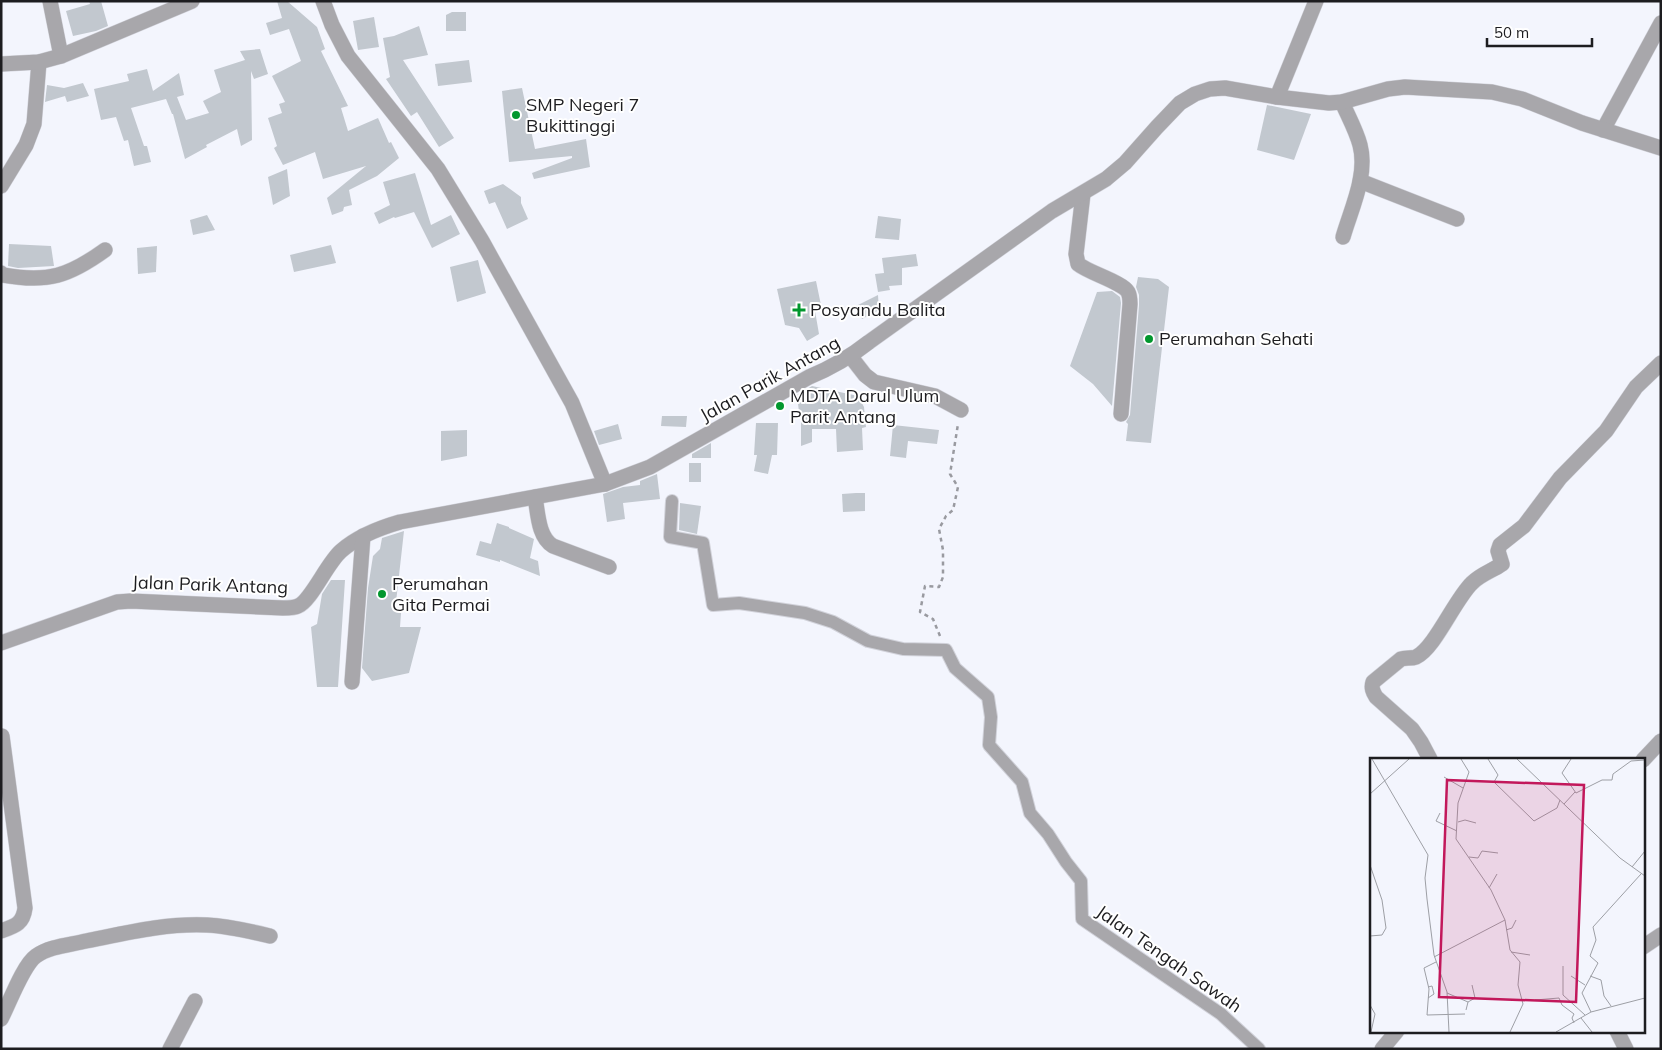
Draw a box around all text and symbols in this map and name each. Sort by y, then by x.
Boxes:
scale bar [1487,15,1592,47]
text: 50 m [1494,23,1529,42]
place label: SMP Negeri 7 Bukittinggi [526,93,639,137]
marker: SMP Negeri 7 Bukittinggi [510,109,522,121]
place label: Posyandu Balita [810,298,946,321]
marker: Posyandu Balita [792,303,806,317]
place label: Perumahan Sehati [1159,327,1313,350]
street label: Jalan Parik Antang [696,331,844,426]
marker: Perumahan Sehati [1143,333,1155,345]
place label: MDTA Darul Ulum Parit Antang [790,384,939,428]
marker: MDTA Darul Ulum Parit Antang [774,400,786,412]
street label: Jalan Parik Antang [132,570,288,599]
place label: Perumahan Gita Permai [392,572,490,616]
marker: Perumahan Gita Permai [376,588,388,600]
inset map [1370,758,1644,1032]
street label: Jalan Tengah Sawah [1092,900,1247,1017]

